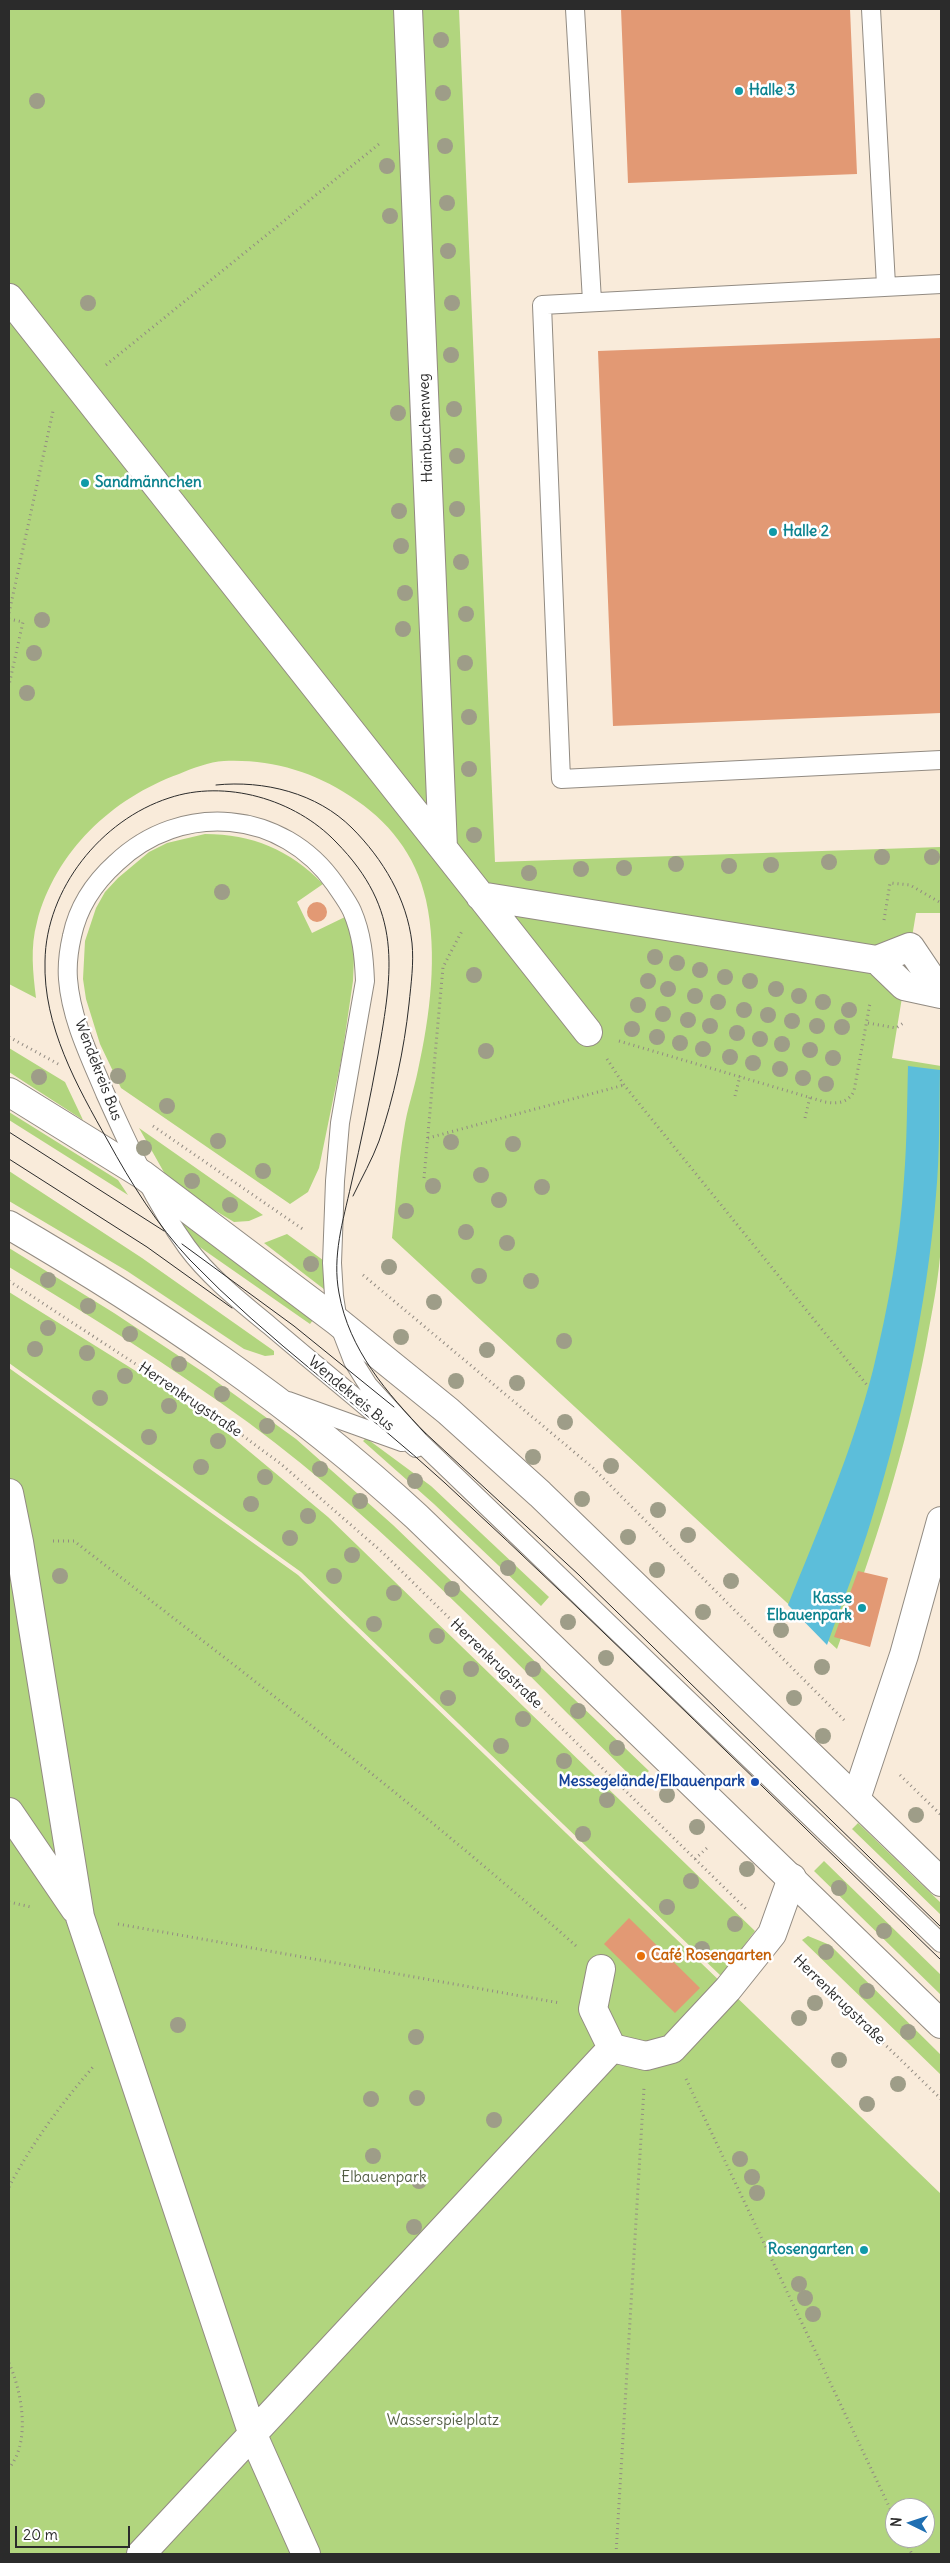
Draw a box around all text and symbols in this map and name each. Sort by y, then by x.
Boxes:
place label: Halle 3 [749,82,795,100]
marker: Halle 3 [733,85,745,97]
street label: Hainbuchenweg [415,373,437,483]
place label: Sandmännchen [95,474,202,492]
marker: Sandmännchen [79,477,91,489]
place label: Halle 2 [783,523,829,541]
marker: Halle 2 [767,526,779,538]
street label: Wendekreis Bus [70,1017,126,1123]
street label: Wendekreis Bus [304,1353,398,1435]
street label: Herrenkrugstraße [135,1359,245,1441]
place label: Kasse Elbauenpark [767,1590,852,1625]
marker: Kasse Elbauenpark [856,1602,868,1614]
street label: Herrenkrugstraße [446,1616,546,1712]
place label: Messegelände/Elbauenpark [558,1773,745,1791]
marker: Messegelände/Elbauenpark [749,1776,761,1788]
place label: Café Rosengarten [651,1947,772,1965]
marker: Café Rosengarten [635,1950,647,1962]
street label: Herrenkrugstraße [789,1952,889,2048]
park label: Elbauenpark [341,2169,427,2187]
place label: Rosengarten [768,2241,854,2259]
marker: Rosengarten [858,2244,870,2256]
park label: Wasserspielplatz [387,2412,499,2430]
north arrow [885,2498,935,2548]
scale bar [18,2516,132,2548]
text: N [887,2517,905,2527]
text: 20 m [23,2525,58,2544]

